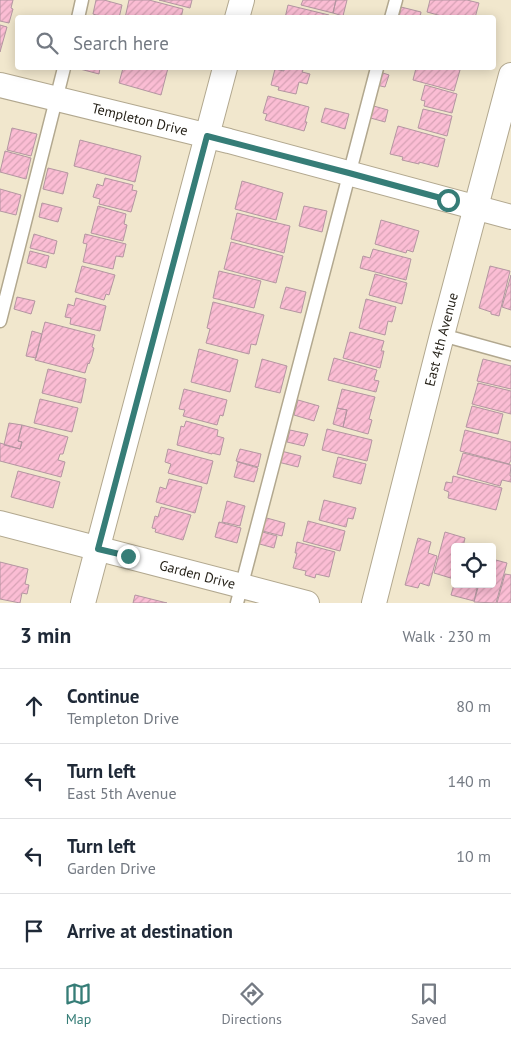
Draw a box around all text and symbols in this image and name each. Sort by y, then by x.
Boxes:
search box [15,15,496,70]
icon: search [33,29,61,57]
text: Search here [73,31,169,55]
street label: Templeton Drive [90,99,190,140]
route start [437,189,460,212]
street label: East 4th Avenue [420,291,462,388]
map controls [451,543,496,588]
button: locate [451,543,496,588]
route end [117,545,140,568]
street label: Garden Drive [157,556,237,593]
text: 3 min [20,622,71,649]
text: Walk · 230 m [402,626,491,646]
text: Continue [67,684,139,708]
icon: ahead [20,692,48,720]
text: 80 m [456,696,491,716]
text: Templeton Drive [67,708,179,728]
text: Turn left [67,759,136,783]
icon: left [20,767,48,795]
text: 140 m [448,771,491,791]
text: East 5th Avenue [67,783,177,803]
text: Turn left [67,834,136,858]
icon: left [20,842,48,870]
text: 10 m [456,846,491,866]
text: Garden Drive [67,858,156,878]
icon: arrive [20,917,48,945]
text: Arrive at destination [67,919,233,943]
tab: Map [64,980,92,1028]
tab: Directions [221,980,282,1028]
tab: Saved [411,980,447,1028]

